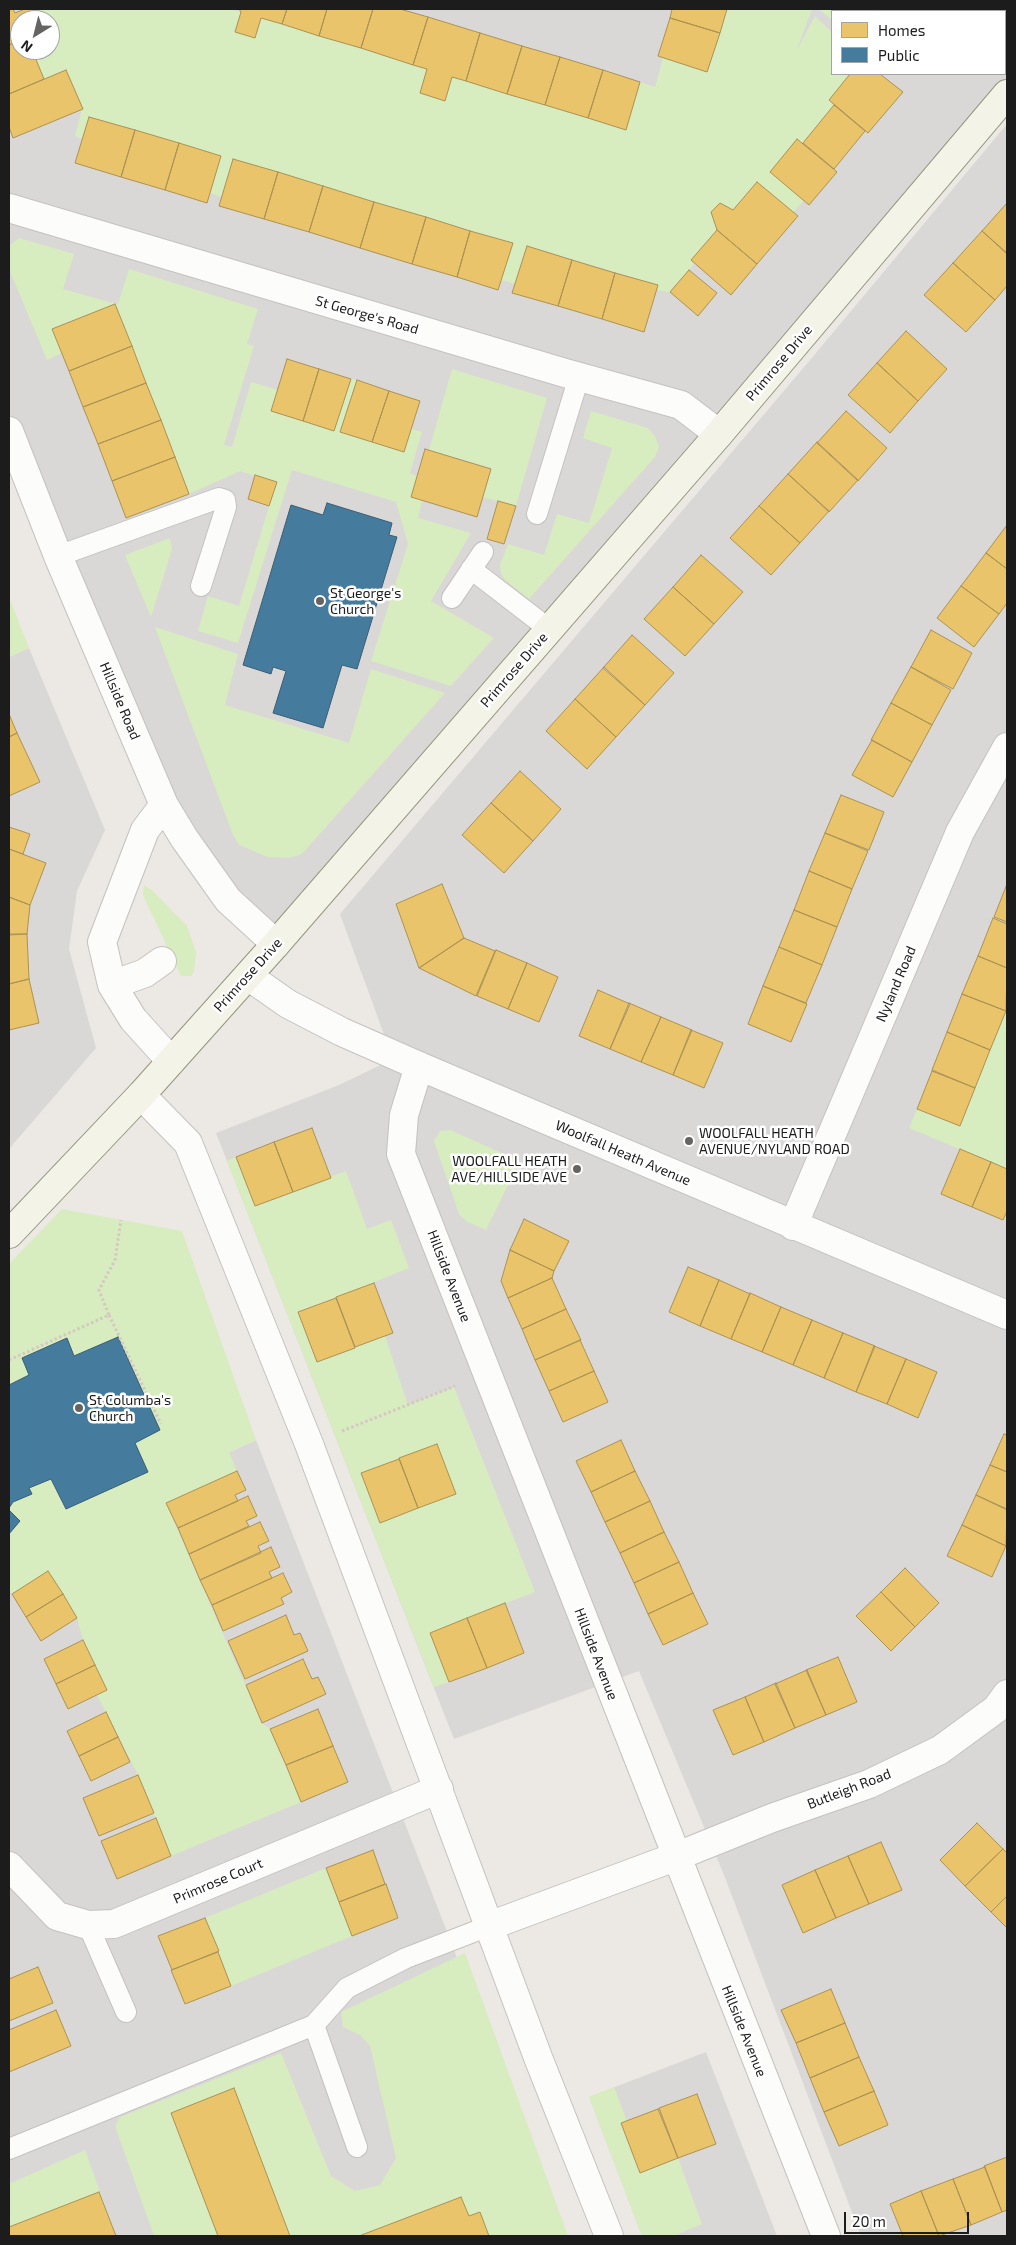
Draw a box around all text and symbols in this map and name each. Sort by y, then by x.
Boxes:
north arrow [10,10,60,60]
legend [831,10,1006,75]
text: Homes [878,21,925,39]
text: N [17,37,36,57]
text: Public [878,46,919,64]
street label: St George's Road [313,292,421,338]
street label: Primrose Drive [742,322,816,404]
place label: St George's Church [330,585,401,618]
marker: St George's Church [314,595,326,607]
street label: Primrose Drive [477,629,551,711]
street label: Hillside Road [96,660,144,742]
street label: Primrose Drive [210,934,286,1016]
street label: Nyland Road [873,944,919,1024]
street label: Woolfall Heath Avenue [553,1117,693,1189]
place label: WOOLFALL HEATH AVENUE/NYLAND ROAD [699,1125,850,1158]
marker: WOOLFALL HEATH AVENUE/NYLAND ROAD [683,1135,695,1147]
place label: WOOLFALL HEATH AVE/HILLSIDE AVE [451,1153,567,1186]
marker: WOOLFALL HEATH AVE/HILLSIDE AVE [571,1163,583,1175]
street label: Hillside Avenue [424,1228,474,1324]
place label: St Columba's Church [89,1392,171,1424]
marker: St Columba's Church [73,1402,85,1414]
street label: Hillside Avenue [571,1606,621,1702]
street label: Butleigh Road [805,1765,893,1813]
street label: Primrose Court [171,1855,265,1907]
street label: Hillside Avenue [718,1983,770,2079]
scale bar [846,2202,971,2234]
text: 20 m [852,2212,886,2230]

